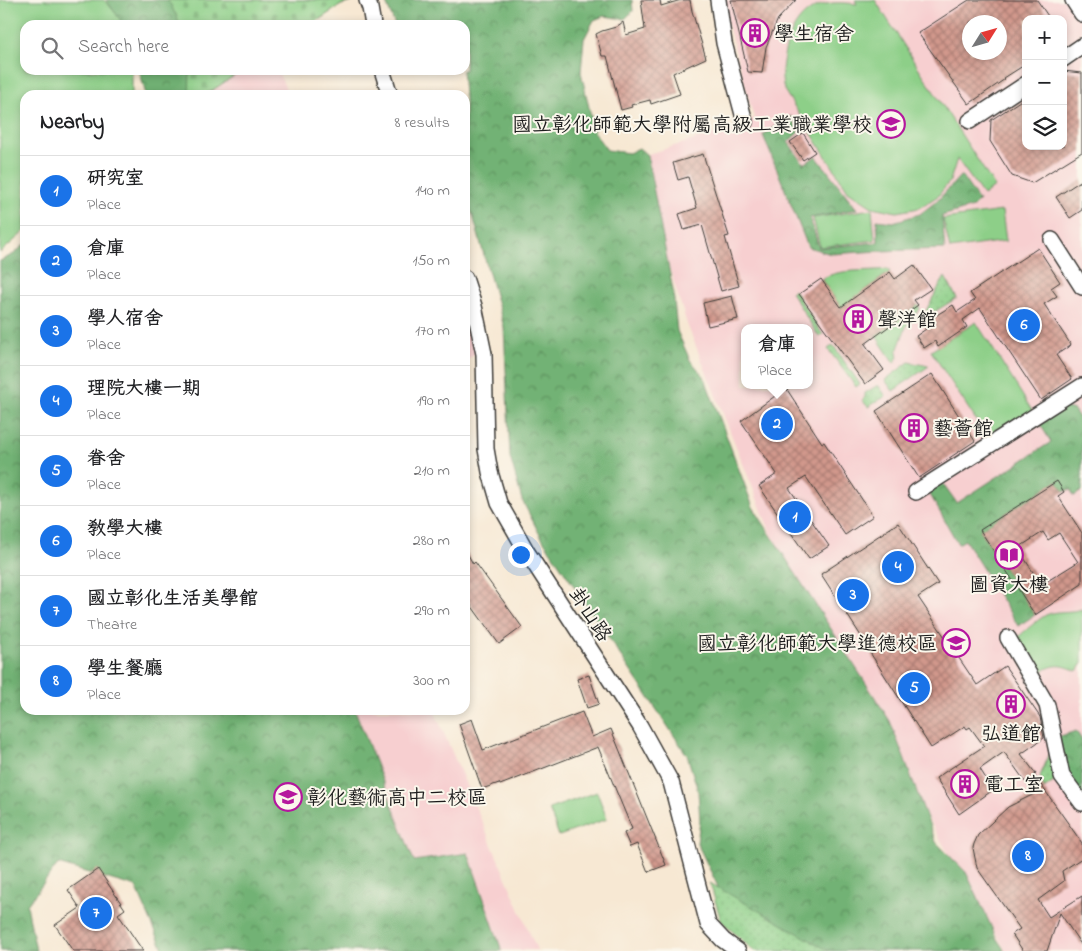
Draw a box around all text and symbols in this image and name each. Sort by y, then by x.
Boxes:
north arrow [962,15,1007,60]
map controls [1022,15,1067,150]
button: + [1022,15,1067,60]
building icon: 學生宿舍 [740,18,770,48]
search box [20,20,470,75]
place label: 學生宿舍 [774,21,854,50]
icon: search [38,34,66,62]
text: Search here [78,34,169,61]
button: − [1022,60,1067,105]
button: layers [1022,105,1067,150]
text: Nearby [40,108,104,138]
school or university icon: 國立彰化師範大學附屬高級工業職業學校 [876,109,906,139]
text: 8 results [394,111,450,135]
place label: 國立彰化師範大學附屬高級工業職業學校 [512,112,872,141]
text: 研究室 [87,166,144,193]
text: 1 [53,179,59,203]
text: 140 m [415,179,450,203]
text: Place [87,193,121,217]
text: 倉庫 [87,236,125,263]
text: 2 [52,249,60,273]
text: 150 m [412,249,450,273]
text: Place [87,263,121,287]
building icon: 聲洋館 [843,304,873,334]
text: 學人宿舍 [87,306,163,333]
pin: 6 [1008,306,1040,344]
place label: 聲洋館 [877,307,937,336]
text: 3 [53,319,59,343]
text: 170 m [415,319,450,343]
popup [741,324,813,389]
text: 倉庫 [758,332,796,359]
text: Place [87,333,121,357]
text: Place [758,359,792,383]
text: 理院大樓一期 [87,376,201,403]
text: 4 [53,389,59,413]
text: 190 m [417,389,450,413]
text: Place [87,403,121,427]
pin: 2 [761,405,793,443]
building icon: 藝薈館 [899,413,929,443]
place label: 藝薈館 [933,416,993,445]
text: 眷舍 [87,446,125,473]
text: 5 [51,459,61,483]
text: 210 m [414,459,450,483]
text: Place [87,473,121,497]
pin: 1 [779,498,811,536]
text: 教學大樓 [87,516,163,543]
text: 6 [52,529,60,553]
text: 280 m [413,529,450,553]
library icon: 圖資大樓 [994,540,1024,570]
your location [508,542,534,568]
text: Place [87,543,121,567]
pin: 4 [882,548,914,586]
place label: 圖資大樓 [969,572,1049,601]
pin: 3 [837,576,869,614]
street label: 卦山路 [560,582,618,649]
text: 國立彰化生活美學館 [87,586,258,613]
text: 7 [53,599,59,623]
text: 290 m [414,599,450,623]
text: Theatre [87,613,137,637]
school or university icon: 國立彰化師範大學進德校區 [941,628,971,658]
place label: 國立彰化師範大學進德校區 [697,631,937,660]
text: 學生餐廳 [87,656,163,683]
text: 8 [53,669,59,693]
text: 300 m [413,669,450,693]
pin: 5 [898,669,930,707]
text: Place [87,683,121,707]
building icon: 弘道館 [996,689,1026,719]
place label: 弘道館 [981,721,1041,750]
building icon: 電工室 [950,769,980,799]
place label: 電工室 [984,772,1044,801]
school or university icon: 彰化藝術高中二校區 [273,782,303,812]
place label: 彰化藝術高中二校區 [307,785,487,814]
pin: 8 [1012,837,1044,875]
pin: 7 [80,894,112,932]

